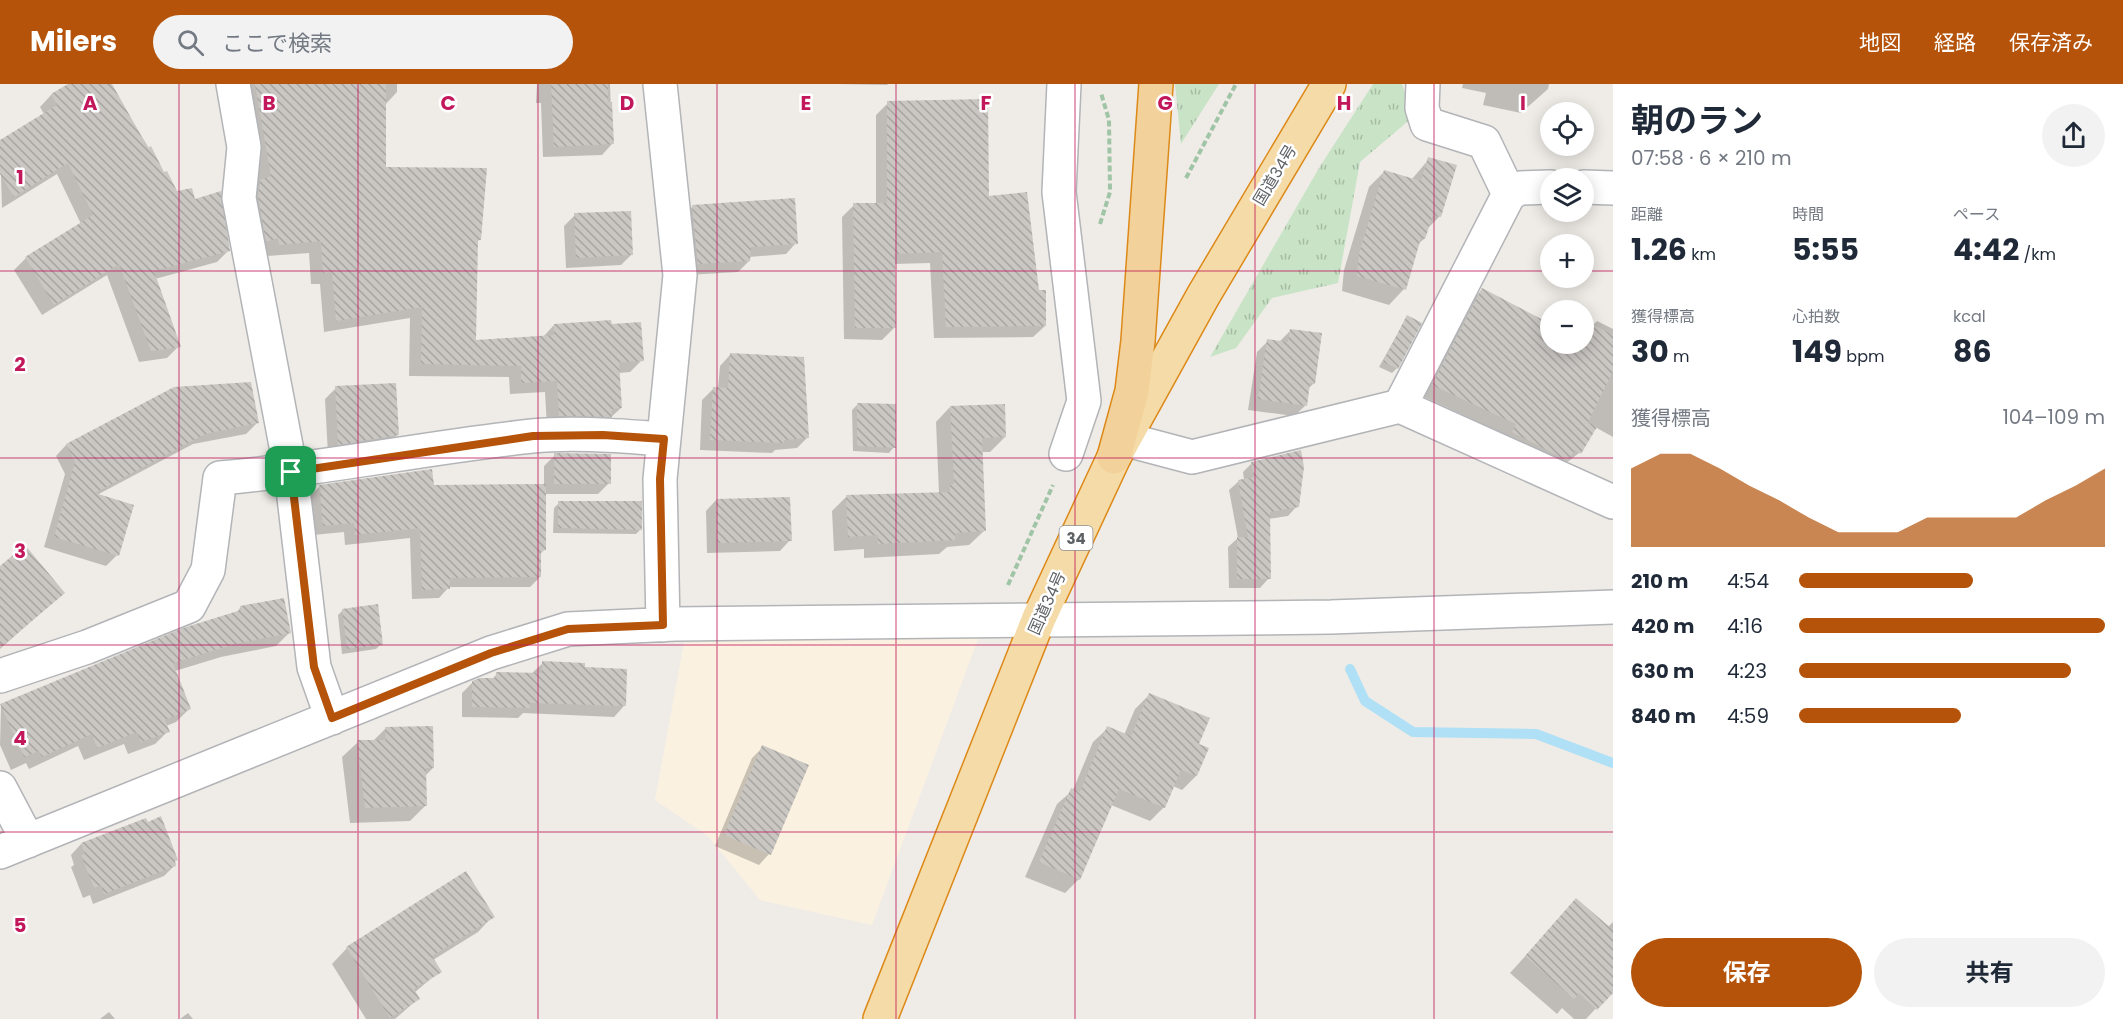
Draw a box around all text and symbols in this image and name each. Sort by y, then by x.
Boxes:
search box [153,15,573,69]
text: Milers [30,22,117,61]
icon: search [174,26,207,59]
text: ここで検索 [222,28,332,59]
text: 地図 [1859,28,1901,57]
text: 経路 [1934,28,1976,57]
text: 保存済み [2009,28,2093,57]
text: A [83,89,98,117]
text: B [262,89,276,117]
text: C [440,89,456,117]
text: D [620,89,634,117]
text: E [801,89,811,117]
text: F [981,89,992,117]
text: G [1157,89,1173,117]
text: H [1337,89,1351,117]
text: I [1520,89,1526,117]
text: 朝のラン [1631,97,1763,144]
map controls [1540,102,1594,354]
button: locate [1540,102,1594,156]
button: share [2042,104,2105,167]
street label: 国道34号 [1248,140,1302,210]
text: 07:58 · 6 × 210 m [1631,144,1791,172]
text: 1 [16,163,24,191]
button: layers [1540,168,1594,222]
text: 距離 [1631,203,1663,226]
text: 時間 [1792,203,1824,226]
text: ペース [1953,203,2000,226]
text: 1.26 [1631,228,1687,271]
text: 5:55 [1792,228,1859,271]
text: 4:42 [1953,228,2019,271]
button: + [1540,234,1594,288]
text: km [1687,243,1716,266]
text: /km [2019,243,2056,266]
button: − [1540,300,1594,354]
text: 獲得標高 [1631,305,1695,328]
text: 心拍数 [1792,305,1840,328]
text: kcal [1953,305,1986,328]
text: 30 [1631,330,1669,373]
text: 149 [1792,330,1842,373]
text: 86 [1953,330,1992,373]
text: m [1669,345,1689,368]
text: bpm [1842,345,1884,368]
text: 2 [14,350,26,378]
text: 104–109 m [2002,403,2105,431]
text: 獲得標高 [1631,404,1711,432]
pin [265,446,316,497]
icon: arrive [274,455,307,488]
road number: 34 [1060,526,1092,550]
text: 3 [14,537,26,565]
street label: 国道34号 [1023,567,1071,639]
text: 210 m [1631,567,1688,595]
text: 4:54 [1727,567,1769,595]
text: 420 m [1631,612,1694,640]
text: 4:16 [1727,612,1763,640]
text: 630 m [1631,657,1694,685]
text: 4:23 [1727,657,1767,685]
text: 840 m [1631,702,1696,730]
text: 4:59 [1727,702,1769,730]
text: 4 [13,724,27,752]
text: 5 [14,911,27,939]
button: 保存 [1631,938,1862,1007]
button: 共有 [1874,938,2105,1007]

